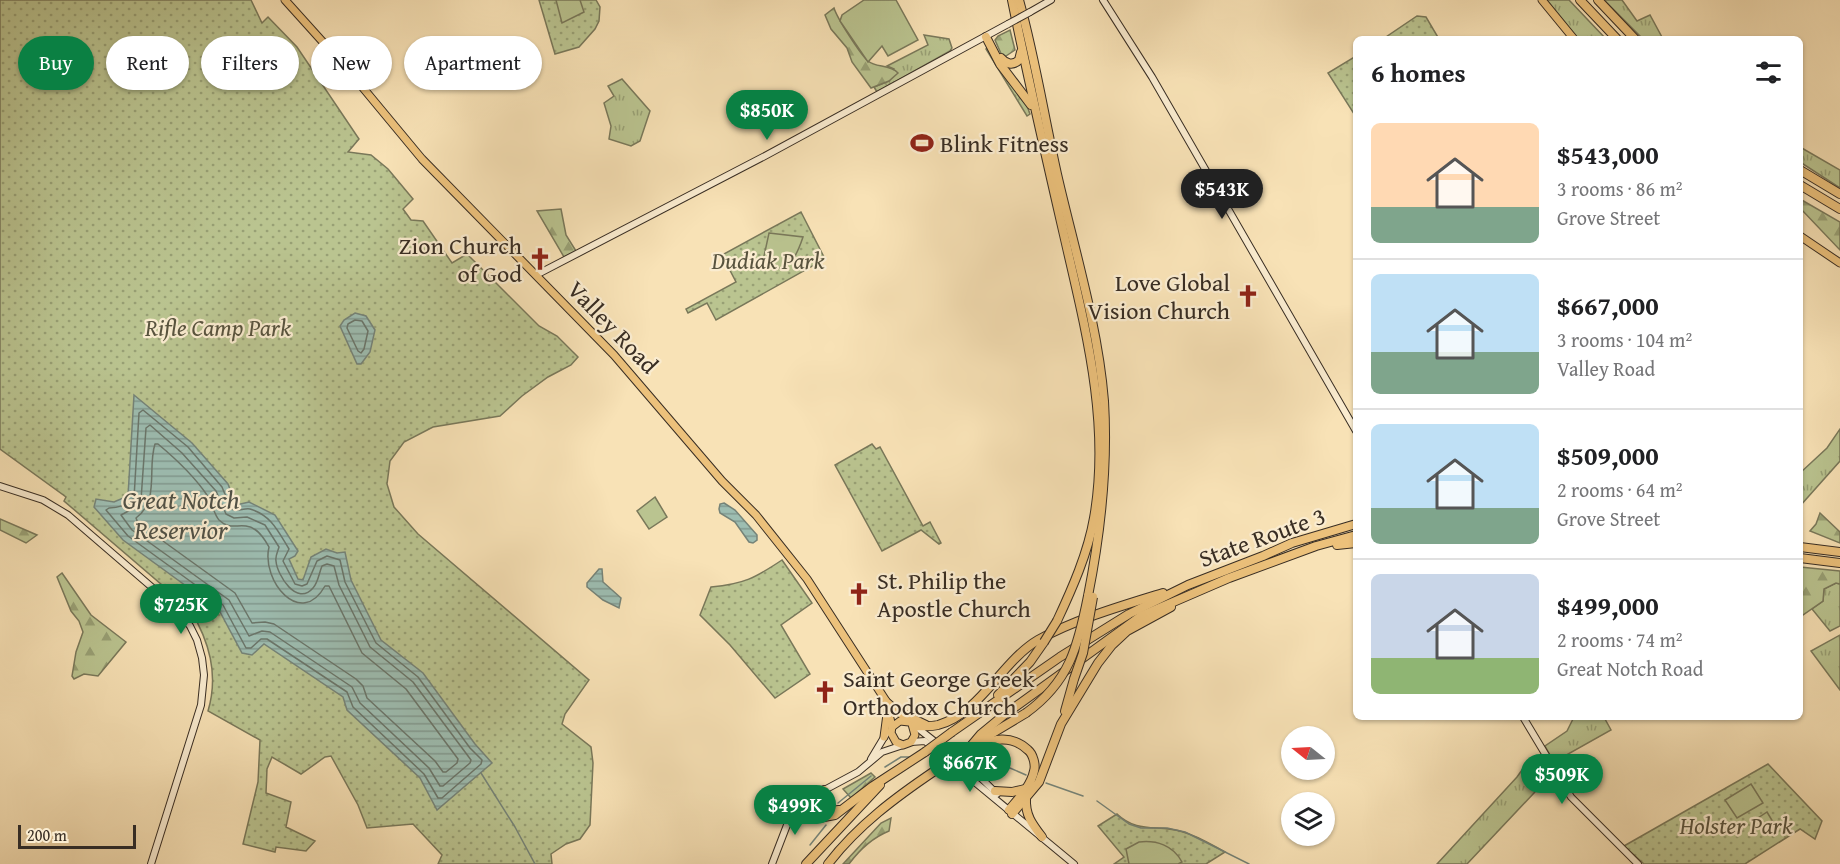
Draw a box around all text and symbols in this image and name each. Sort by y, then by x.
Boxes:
chip: Buy [18,36,94,90]
chip: Rent [106,36,189,90]
chip: Filters [201,36,299,90]
chip: New [311,36,392,90]
chip: Apartment [404,36,542,90]
text: 6 homes [1371,53,1466,92]
icon: filters [1752,56,1785,89]
pin: $850K [725,90,809,141]
text: $850K [740,95,794,124]
place label: Blink Fitness [940,126,1069,161]
sports icon: Blink Fitness [909,130,935,156]
text: $543,000 [1557,135,1659,174]
icon: home [1419,147,1491,219]
pin: $543K [1180,169,1264,220]
text: $543K [1195,174,1249,203]
text: 3 rooms · 86 m² [1557,174,1683,203]
text: Grove Street [1557,203,1660,232]
place label: Zion Church of God [399,228,523,291]
park label: Dudiak Park [711,243,824,278]
church icon: Zion Church of God [527,246,553,272]
place label: Love Global Vision Church [1087,265,1231,328]
street label: Valley Road [559,272,667,382]
church icon: Love Global Vision Church [1235,283,1261,309]
text: $667,000 [1557,286,1659,325]
icon: home [1419,298,1491,370]
park label: Rifle Camp Park [144,310,291,345]
text: 3 rooms · 104 m² [1557,325,1692,354]
text: Valley Road [1557,354,1655,383]
text: $509,000 [1557,436,1659,475]
icon: home [1419,448,1491,520]
text: 2 rooms · 64 m² [1557,475,1683,504]
water label: Great Notch Reservior [122,480,240,549]
street label: State Route 3 [1194,498,1330,576]
text: Grove Street [1557,504,1660,533]
place label: St. Philip the Apostle Church [877,563,1031,626]
church icon: St. Philip the Apostle Church [846,581,872,607]
pin: $725K [139,584,223,635]
text: $499,000 [1557,586,1659,625]
text: $725K [154,589,208,618]
icon: home [1419,598,1491,670]
text: 2 rooms · 74 m² [1557,625,1683,654]
text: Great Notch Road [1557,654,1703,683]
place label: Saint George Greek Orthodox Church [843,661,1035,724]
church icon: Saint George Greek Orthodox Church [812,679,838,705]
north arrow [1281,726,1335,780]
map controls [1281,726,1335,846]
pin: $667K [928,742,1012,793]
text: $667K [943,747,997,776]
pin: $509K [1520,754,1604,805]
text: $509K [1535,759,1589,788]
pin: $499K [753,785,837,836]
text: $499K [768,790,822,819]
button: layers [1281,792,1335,846]
park label: Holster Park [1678,808,1793,843]
scale bar [18,822,136,850]
text: 200 m [27,823,67,847]

